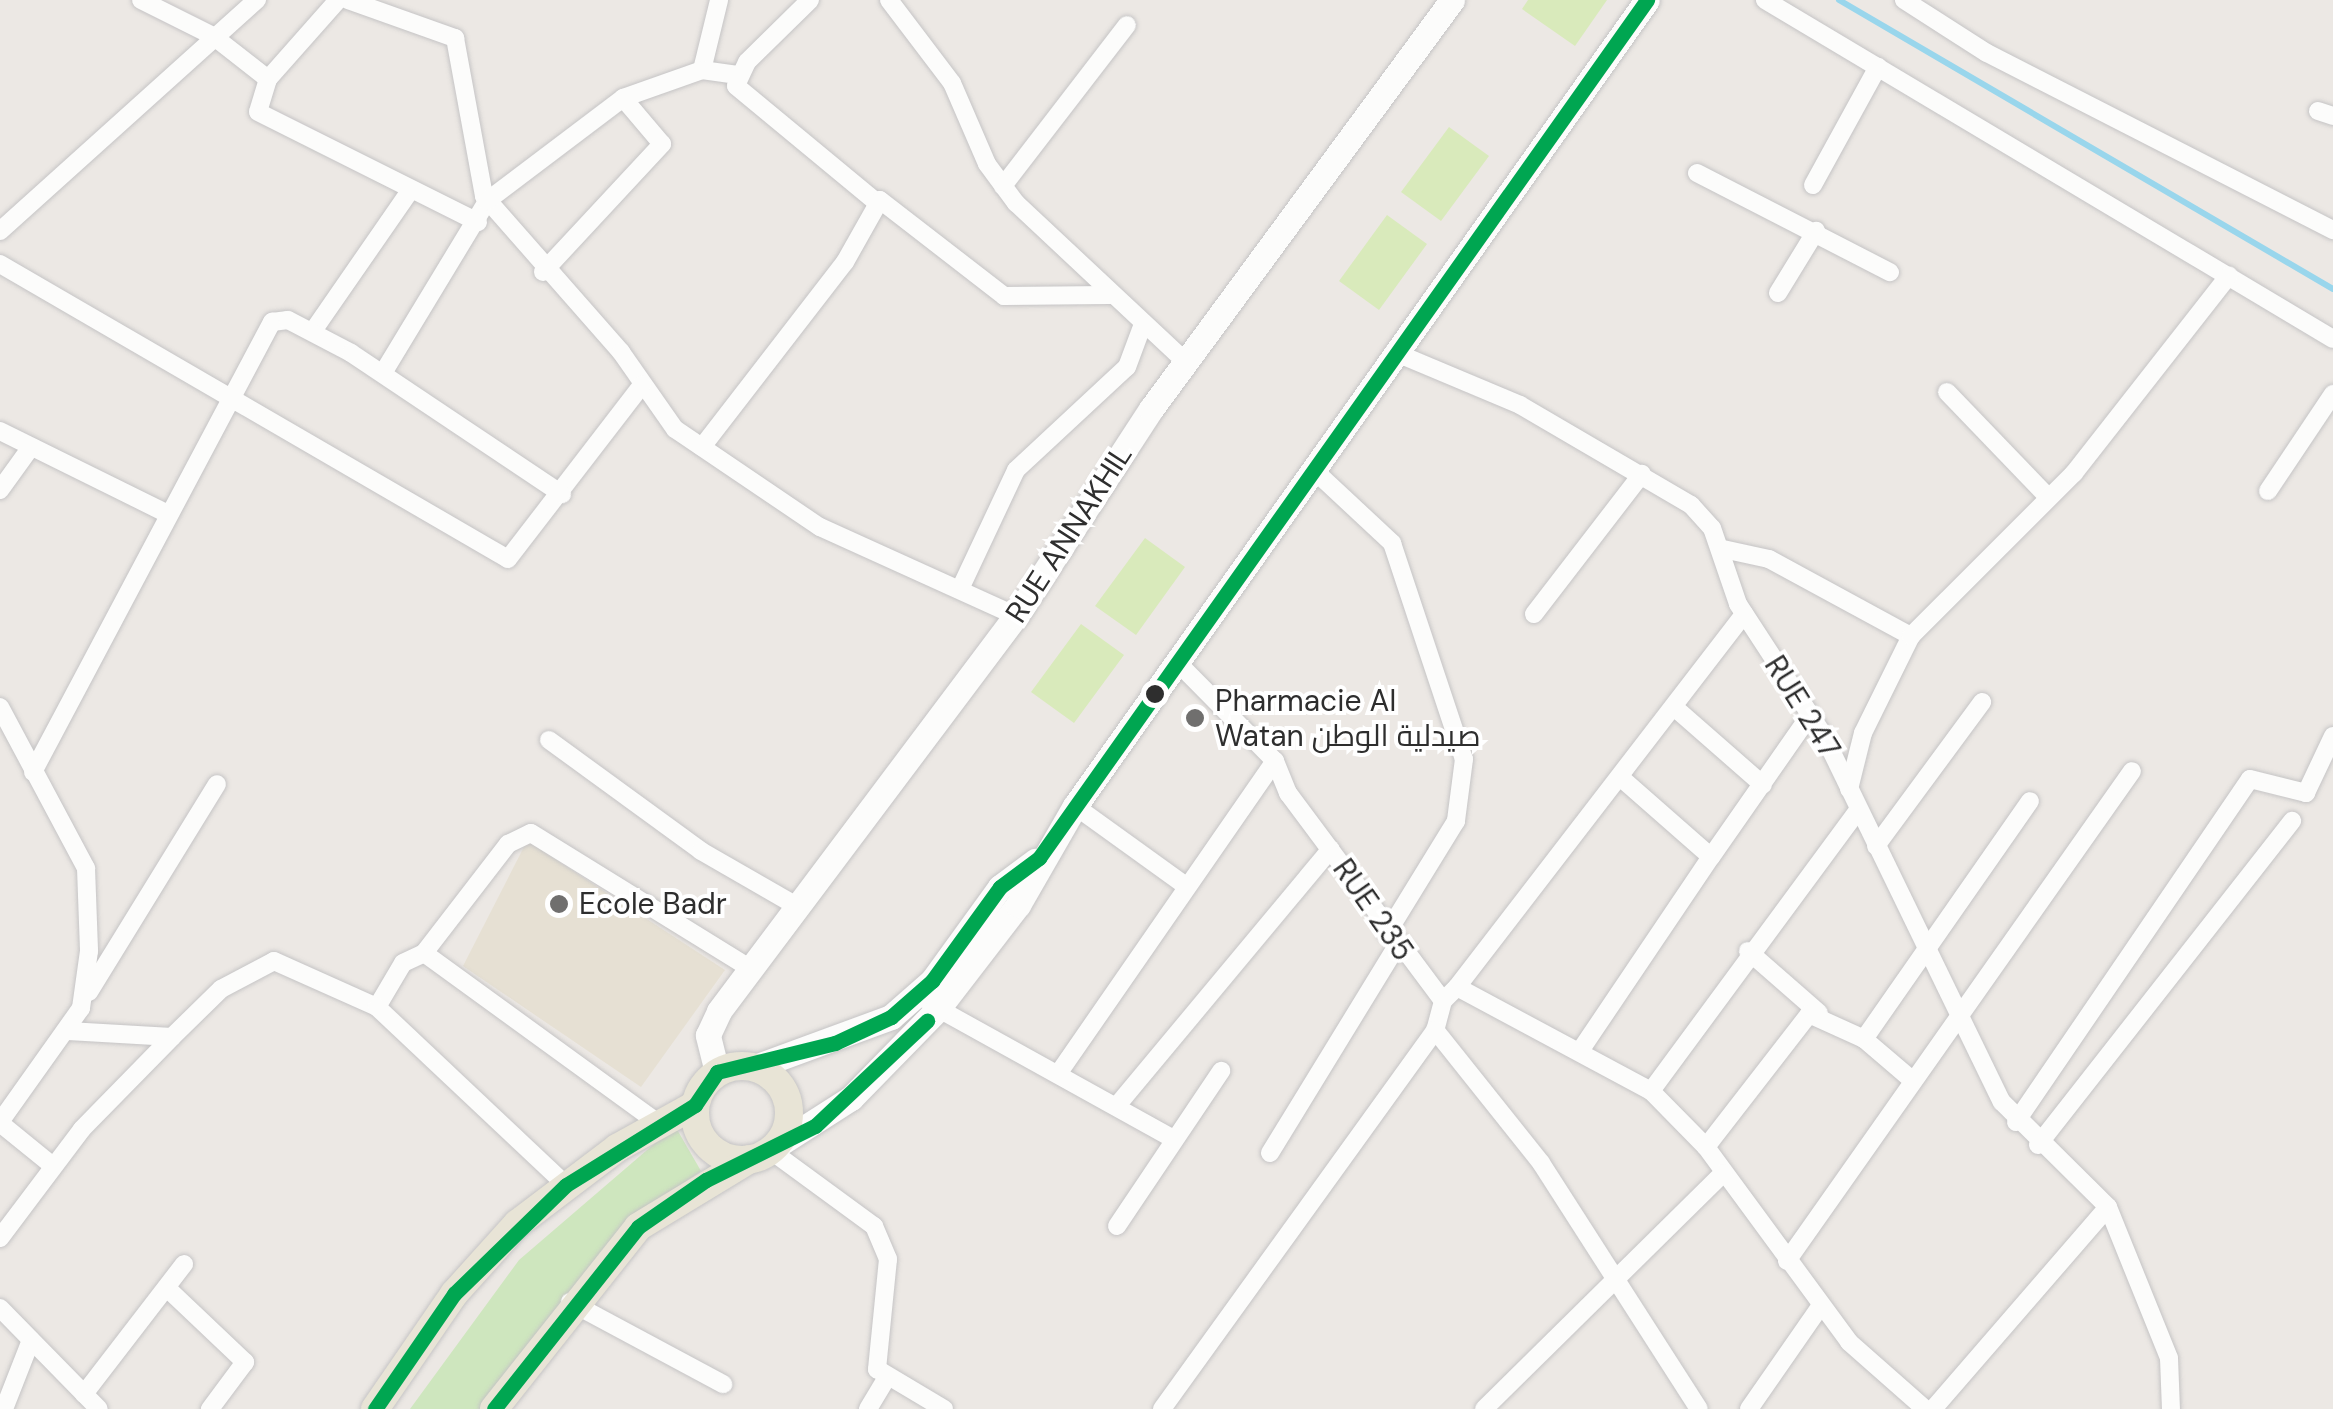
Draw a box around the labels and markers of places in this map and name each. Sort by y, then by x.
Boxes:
place label: Pharmacie Al Watan صيدلية الوطن [1215,683,1481,754]
unlabelled marker [1145,684,1165,704]
marker: Pharmacie Al Watan صيدلية الوطن [1184,707,1206,729]
place label: Ecole Badr [579,886,727,922]
marker: Ecole Badr [548,893,570,915]

